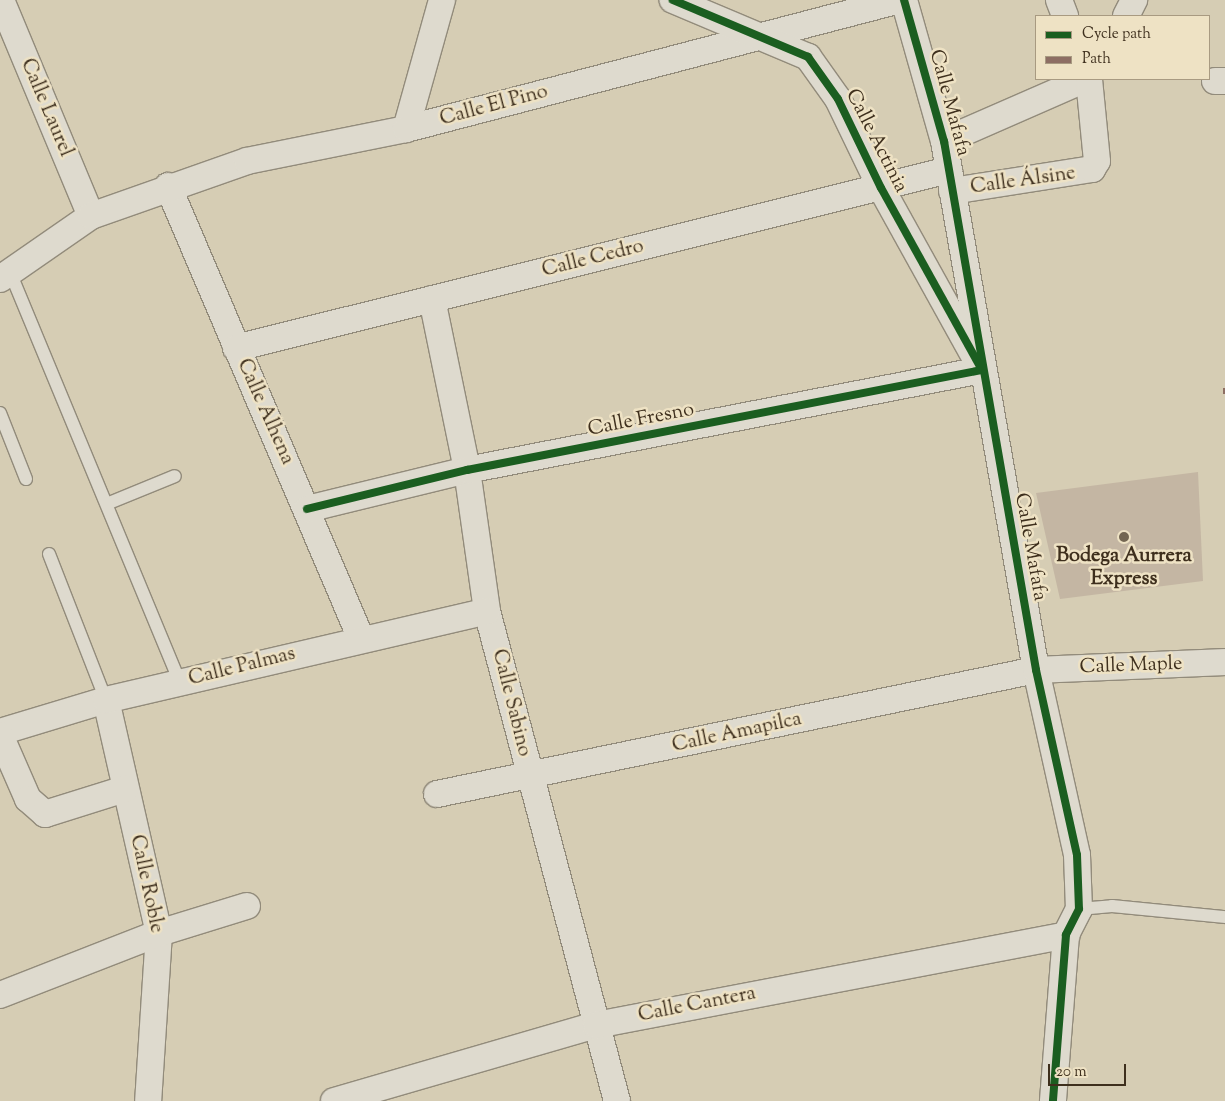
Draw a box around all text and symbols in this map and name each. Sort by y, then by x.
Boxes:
legend [1035,15,1210,80]
text: Cycle path [1082,24,1151,45]
street label: Calle Mafafa [923,47,975,159]
text: Path [1082,49,1111,70]
street label: Calle Laurel [15,55,77,161]
street label: Calle El Pino [437,80,551,132]
street label: Calle Actinia [840,85,912,197]
street label: Calle Álsine [969,162,1077,200]
street label: Calle Cedro [540,235,646,283]
street label: Calle Alhena [231,355,299,469]
street label: Calle Fresno [586,398,696,442]
street label: Calle Mafafa [1009,491,1051,603]
marker: Bodega Aurrera Express [1118,531,1130,543]
place label: Bodega Aurrera Express [1056,545,1192,592]
street label: Calle Palmas [186,642,298,692]
street label: Calle Sabino [486,647,536,759]
street label: Calle Maple [1079,652,1183,680]
street label: Calle Amapilca [670,708,804,758]
street label: Calle Roble [124,833,168,935]
street label: Calle Cantera [636,982,758,1028]
scale bar [1050,1054,1128,1086]
text: 20 m [1056,1062,1087,1083]

